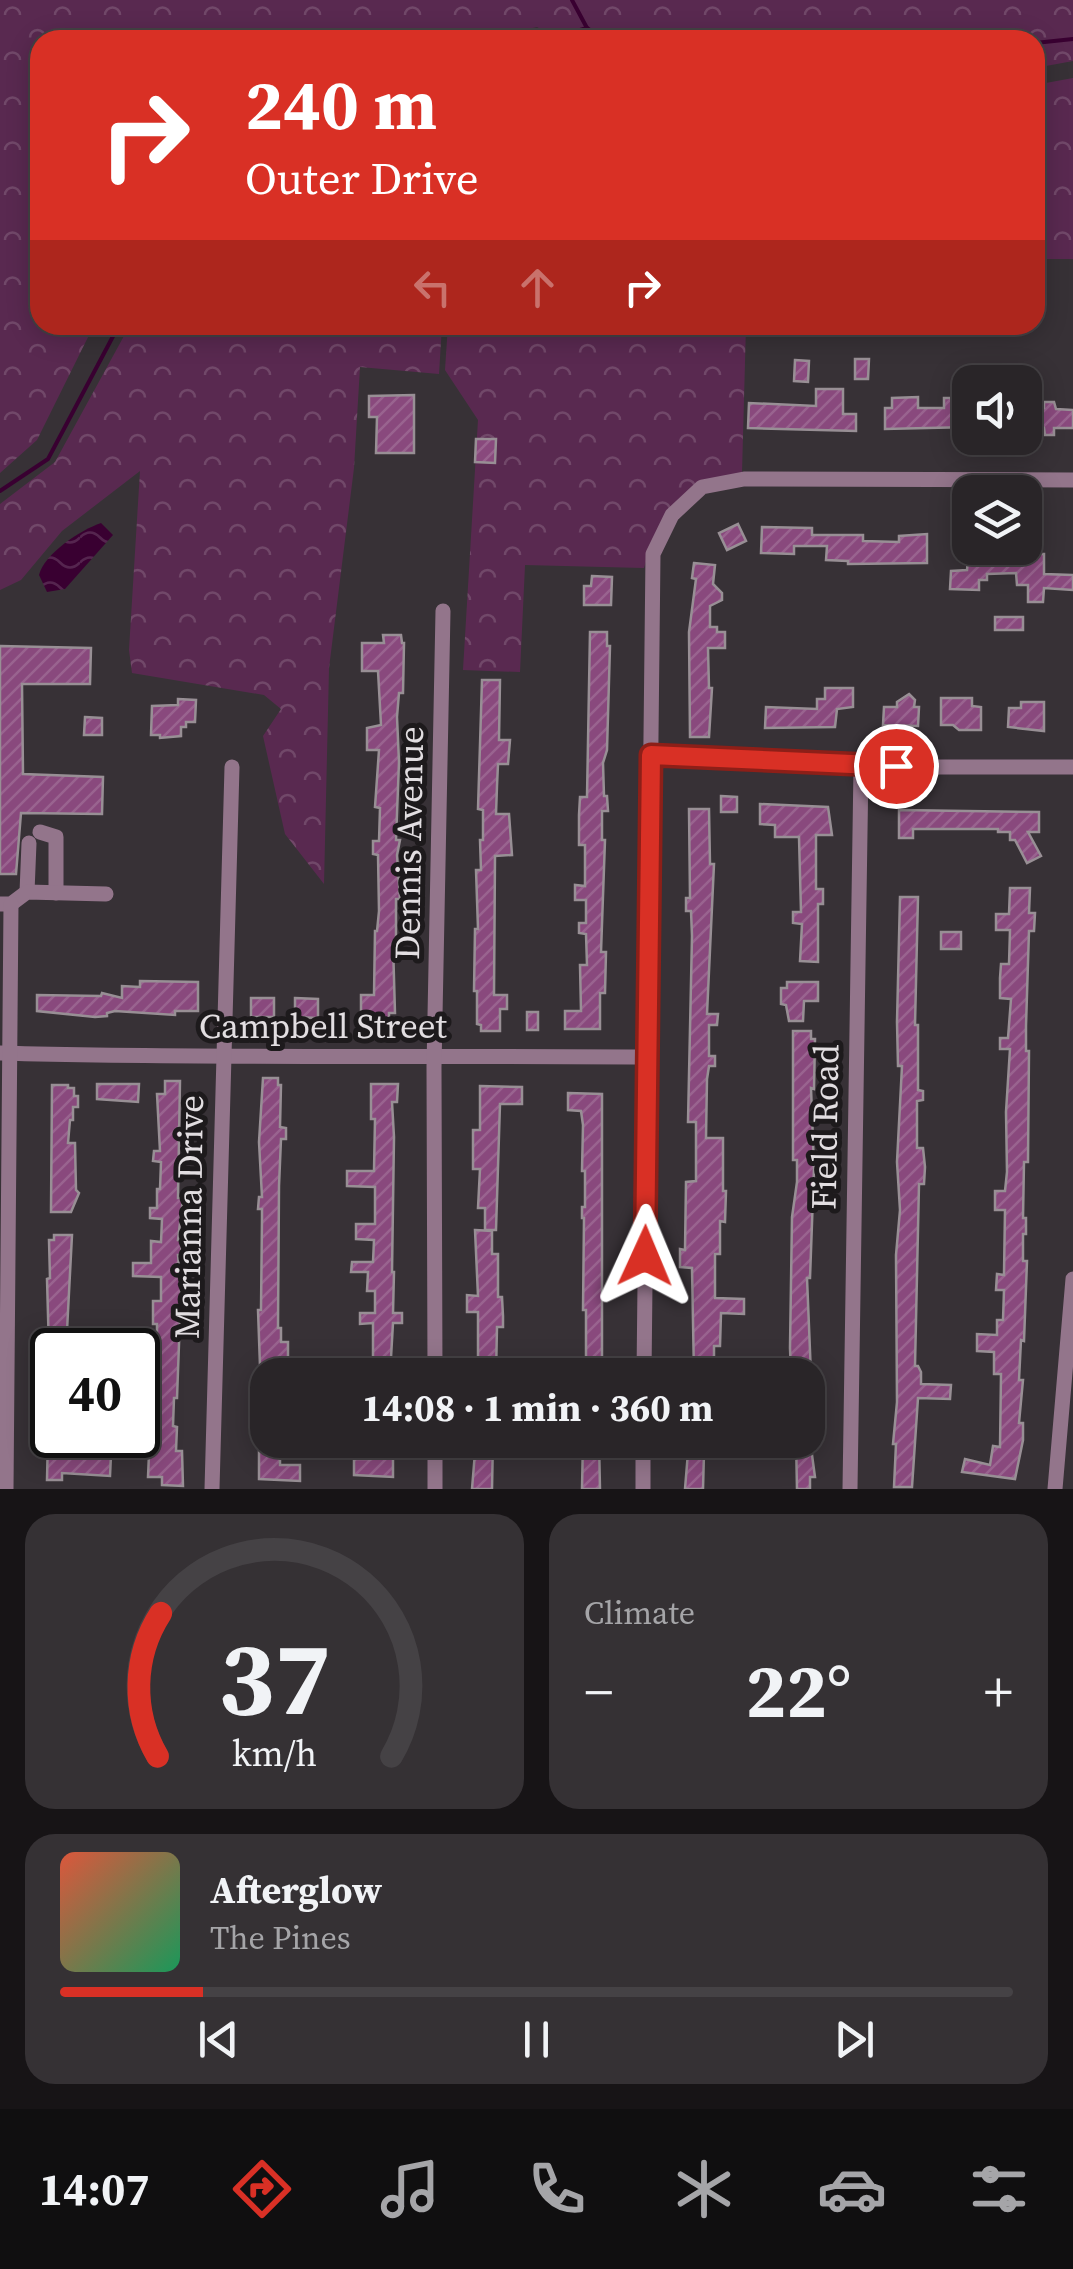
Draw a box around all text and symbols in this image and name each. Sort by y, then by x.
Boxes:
text: 240 m [245,56,437,152]
icon: right [80,70,210,200]
text: Outer Drive [245,147,479,209]
icon: left [405,260,460,315]
icon: ahead [510,260,565,315]
icon: right [615,260,670,315]
map controls [952,365,1042,565]
button: sound [952,365,1042,455]
button: layers [952,475,1042,565]
pin [854,724,939,809]
street label: Dennis Avenue [383,726,435,960]
icon: arrive [869,739,924,794]
street label: Campbell Street [199,1002,448,1050]
street label: Field Road [800,1044,850,1210]
street label: Marianna Drive [163,1095,215,1339]
position arrow [593,1204,697,1308]
speed limit sign: 40 [30,1328,160,1458]
text: 14:08 · 1 min · 360 m [361,1382,714,1434]
text: Climate [584,1591,695,1635]
text: 37 [218,1606,331,1749]
text: 22° [746,1639,851,1742]
text: − [584,1654,613,1729]
text: + [984,1654,1013,1729]
text: km/h [232,1729,317,1778]
text: Afterglow [210,1864,382,1916]
text: The Pines [210,1916,351,1960]
icon: previous [191,2012,246,2067]
icon: pause [509,2012,564,2067]
icon: next [827,2012,882,2067]
icon: directions [227,2154,297,2224]
icon: music [375,2154,445,2224]
icon: phone [522,2154,592,2224]
icon: climate [669,2154,739,2224]
icon: car [817,2154,887,2224]
icon: filters [964,2154,1034,2224]
text: 14:07 [39,2158,150,2220]

